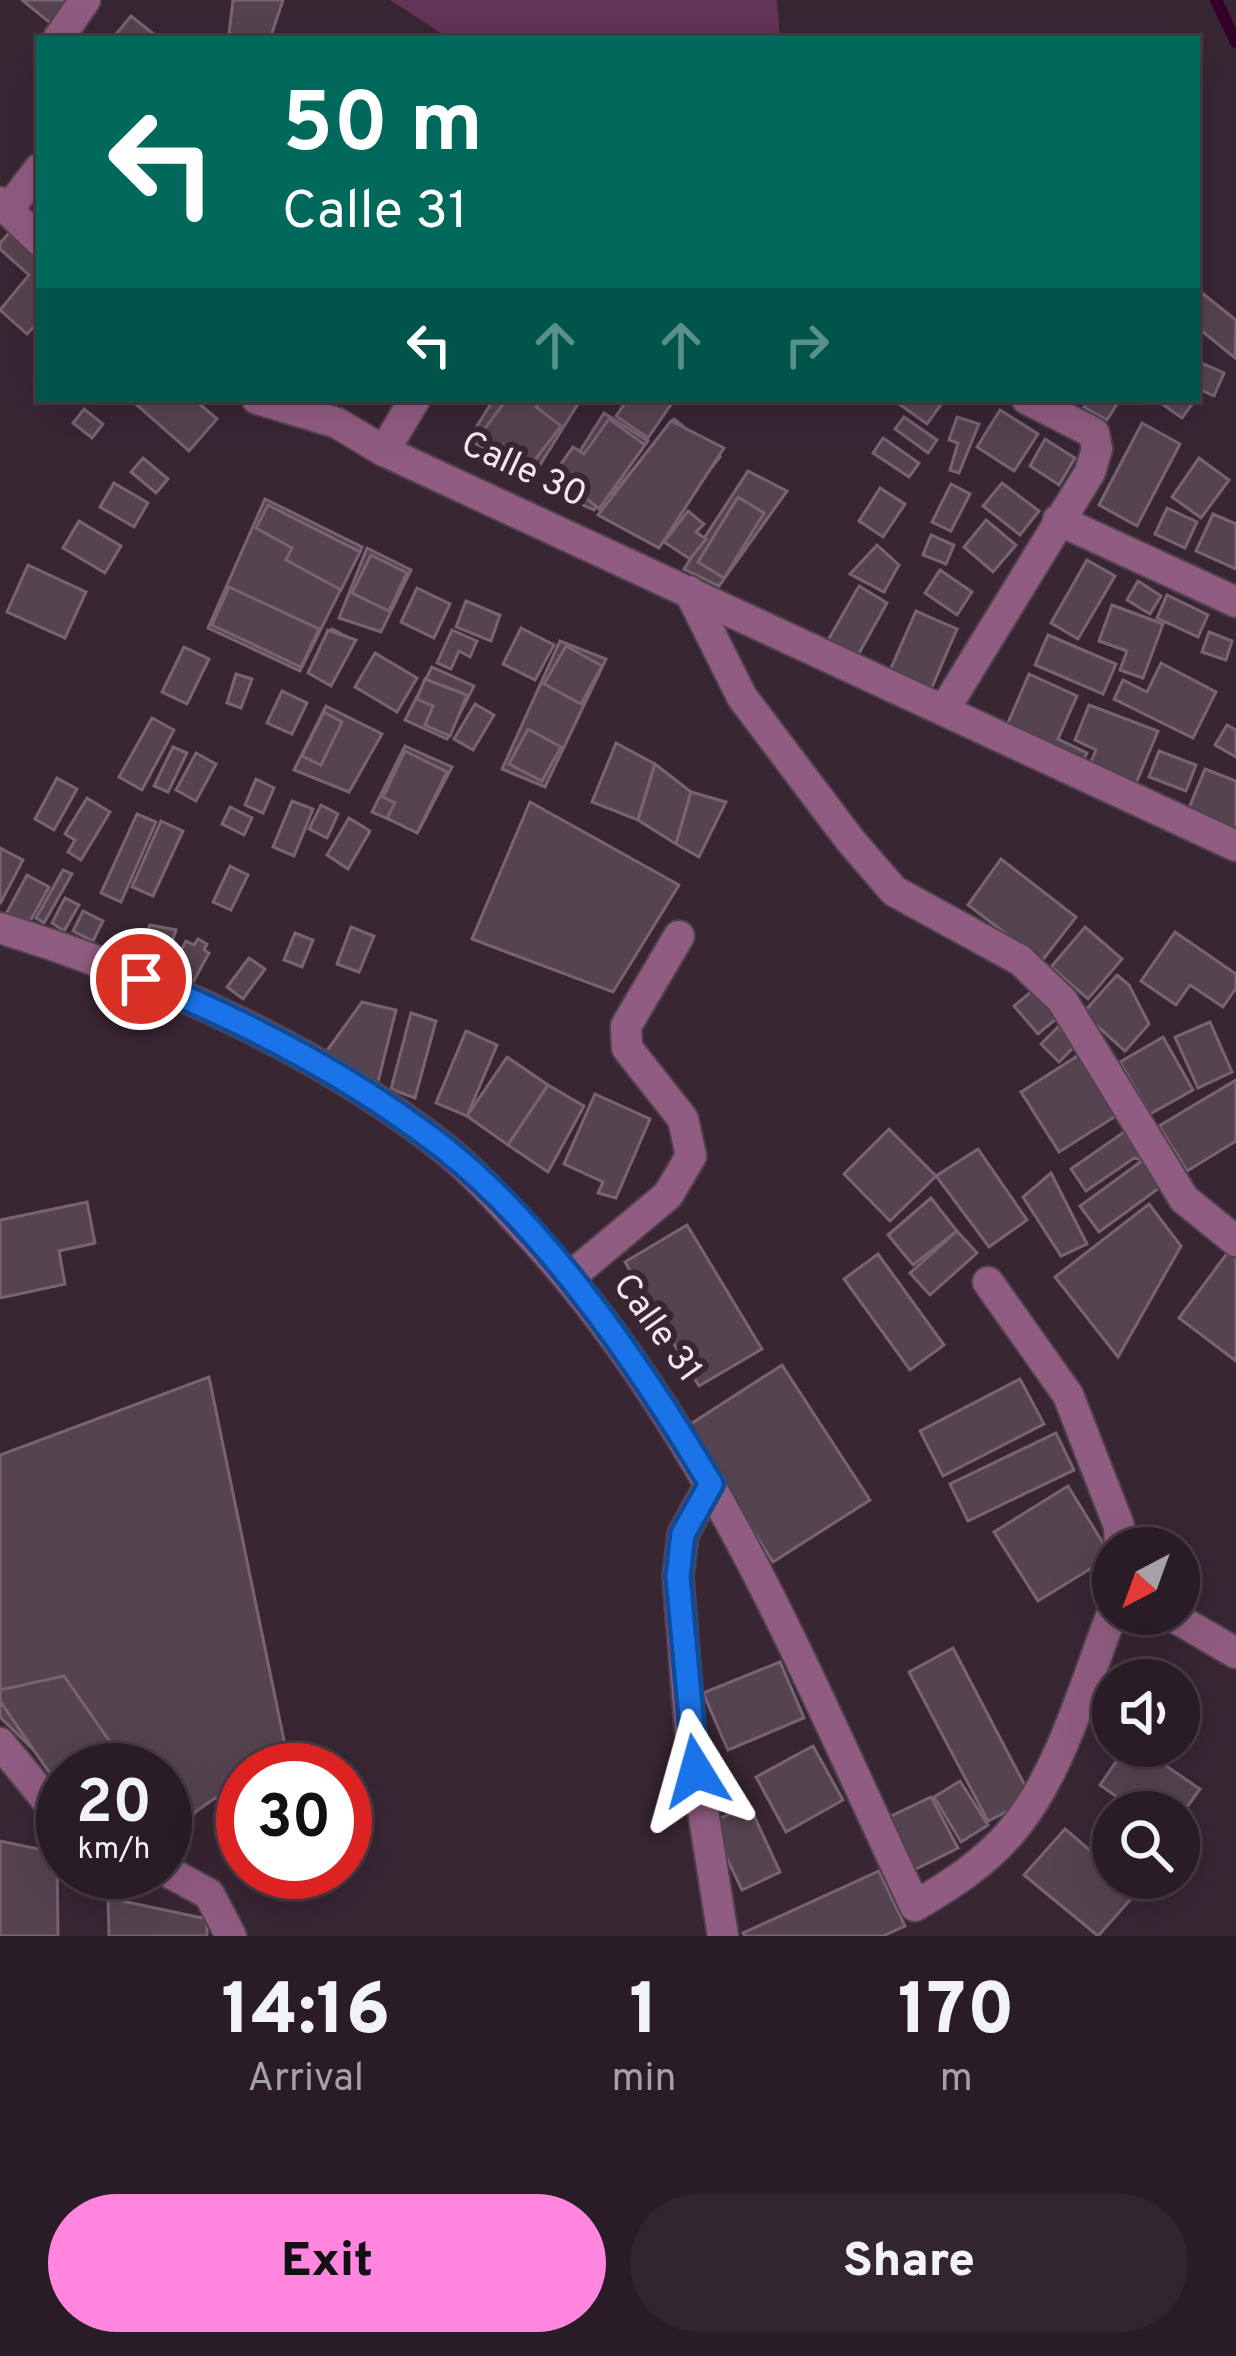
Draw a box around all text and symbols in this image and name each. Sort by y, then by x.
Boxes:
text: 50 m [282,75,483,181]
icon: left [84,84,240,240]
text: Calle 31 [282,179,468,248]
icon: left [396,312,462,378]
icon: ahead [522,312,588,378]
icon: ahead [648,312,714,378]
icon: right [774,312,840,378]
street label: Calle 30 [453,422,593,520]
pin [90,928,192,1030]
icon: arrive [108,946,174,1012]
street label: Calle 31 [601,1265,711,1393]
north arrow [1092,1527,1200,1635]
map controls [1092,1527,1200,1899]
button: sound [1092,1659,1200,1767]
position arrow [633,1708,759,1834]
speed limit sign: 30 [216,1743,372,1899]
text: 20 [76,1768,152,1844]
button: search [1092,1791,1200,1899]
text: km/h [78,1832,150,1869]
text: 14:16 [221,1968,390,2060]
text: 1 [629,1968,659,2060]
text: 170 [898,1968,1015,2060]
text: Arrival [248,2056,364,2105]
text: min [612,2056,676,2105]
text: m [940,2056,973,2105]
button: Exit [48,2194,606,2332]
button: Share [630,2194,1188,2332]

